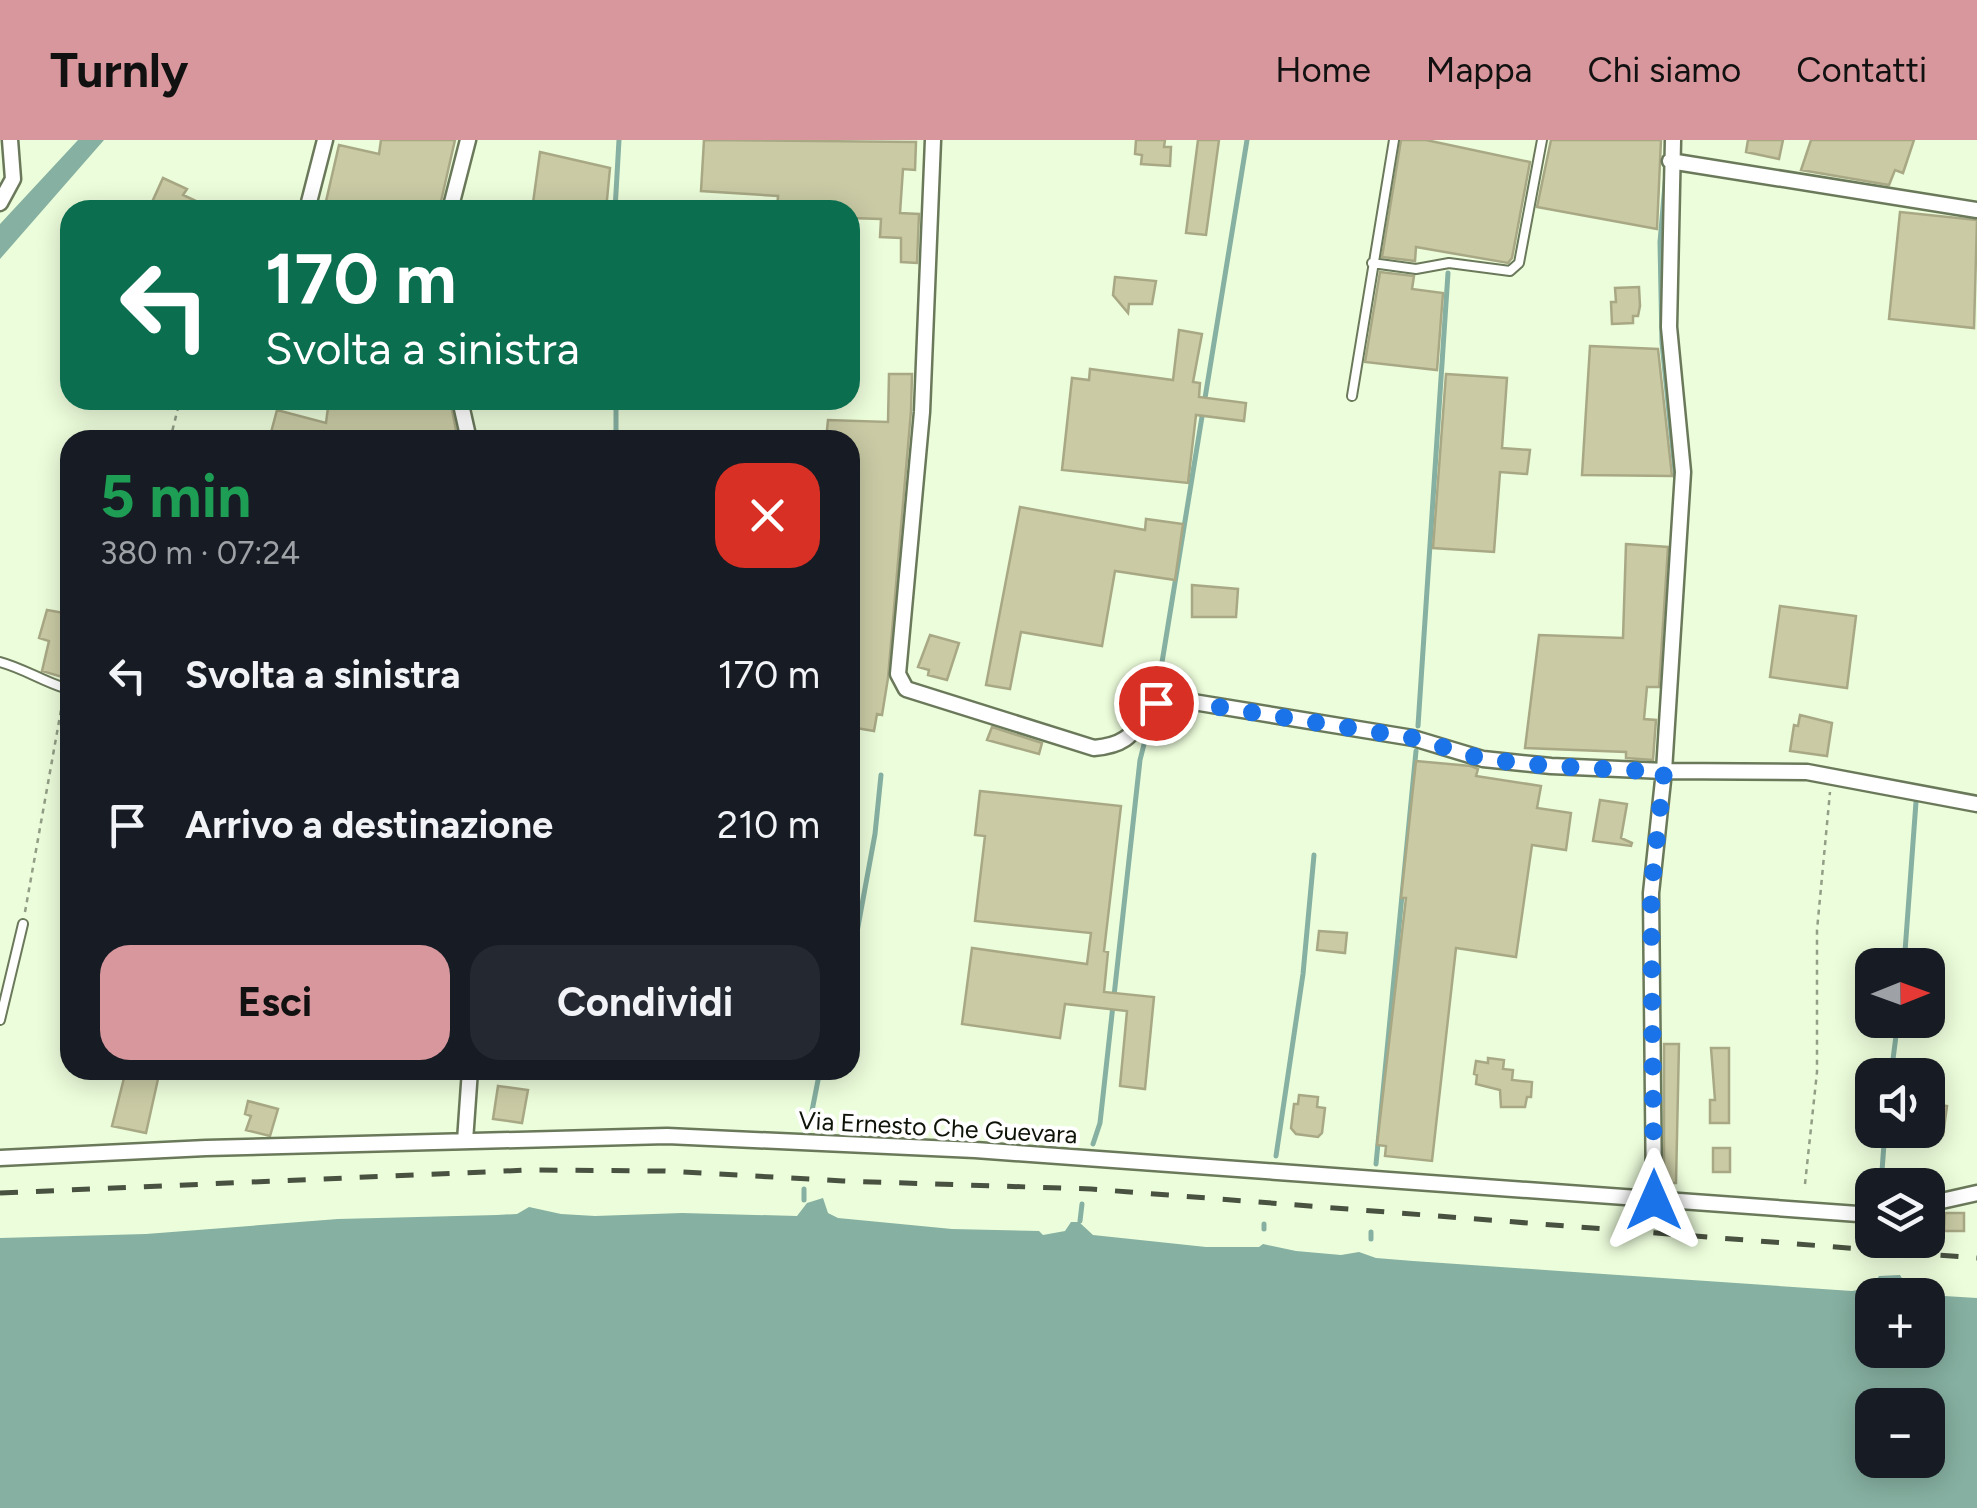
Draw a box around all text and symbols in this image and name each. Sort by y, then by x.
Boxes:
text: Turnly [50,41,188,99]
text: Home [1275,49,1371,91]
text: Mappa [1426,49,1532,91]
text: Chi siamo [1587,49,1741,91]
text: Contatti [1796,49,1927,91]
text: 170 m [265,236,457,321]
icon: left [100,240,230,370]
text: Svolta a sinistra [265,321,580,375]
text: 5 min [100,460,251,532]
button: close [715,463,820,568]
text: 380 m · 07:24 [100,534,300,572]
icon: left [100,648,155,703]
text: Svolta a sinistra [185,652,460,698]
text: 170 m [718,652,820,698]
pin [1114,661,1199,746]
icon: arrive [1129,676,1184,731]
icon: arrive [100,798,155,853]
text: Arrivo a destinazione [185,802,553,848]
text: 210 m [717,802,820,848]
button: Esci [100,945,450,1060]
button: Condividi [470,945,820,1060]
north arrow [1855,948,1945,1038]
map controls [1855,948,1945,1478]
button: sound [1855,1058,1945,1148]
street label: Via Ernesto Che Guevara [798,1105,1078,1149]
position arrow [1602,1148,1706,1252]
button: layers [1855,1168,1945,1258]
button: + [1855,1278,1945,1368]
button: − [1855,1388,1945,1478]

